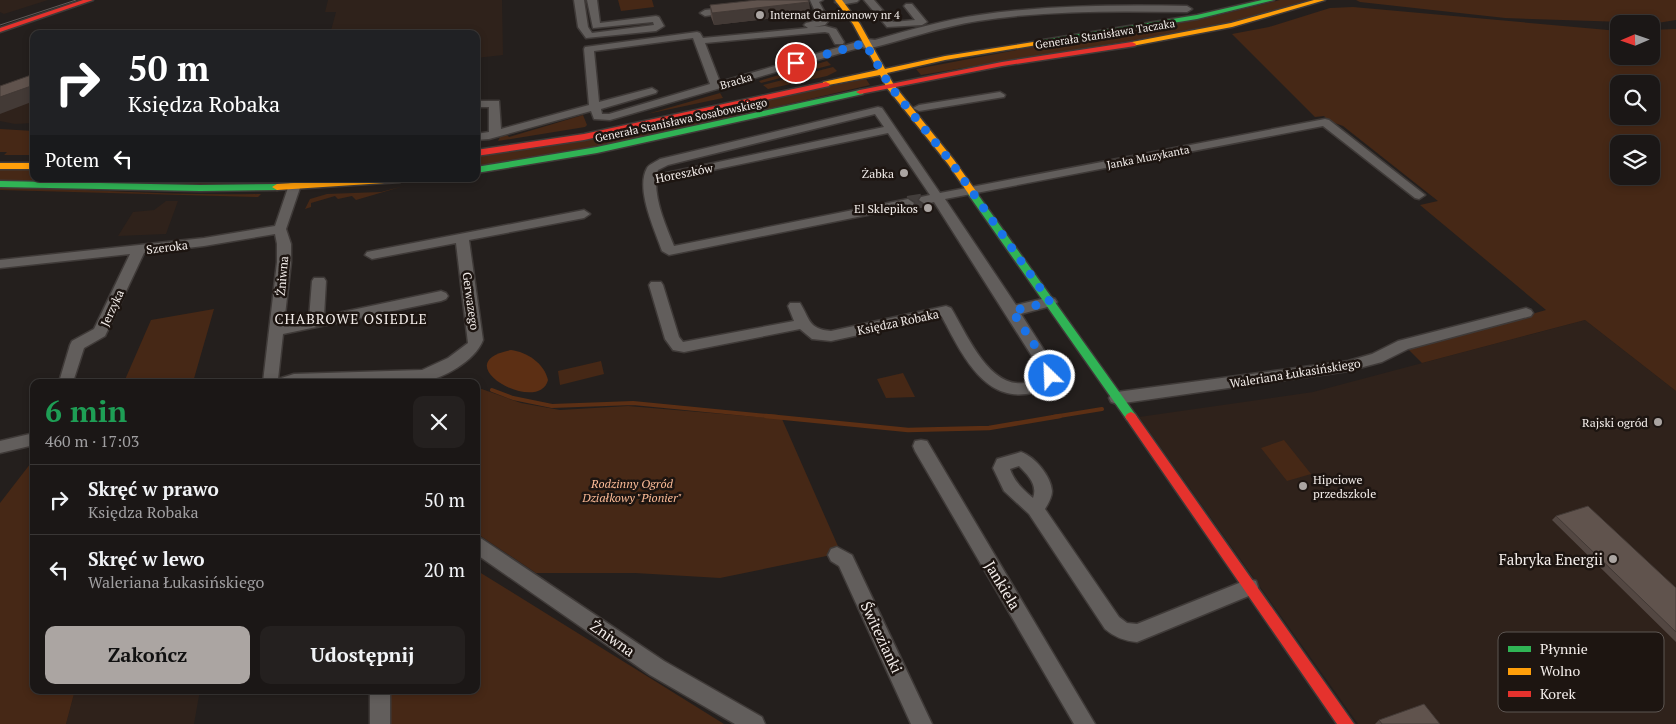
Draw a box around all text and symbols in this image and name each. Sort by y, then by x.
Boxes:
place label: Internat Garnizonowy nr 4 [770,8,900,22]
marker: Internat Garnizonowy nr 4 [754,9,766,21]
north arrow [1610,15,1660,65]
map controls [1610,15,1660,185]
street label: Generała Stanisława Taczaka [1034,16,1176,52]
pin [775,42,817,84]
text: 50 m [128,45,209,91]
icon: arrive [782,49,810,77]
icon: right [45,50,110,115]
street label: Bracka [718,70,754,92]
button: search [1610,75,1660,125]
text: Księdza Robaka [128,89,280,118]
street label: Generała Stanisława Sosabowskiego [594,95,768,145]
button: layers [1610,135,1660,185]
street label: Janka Muzykanta [1106,142,1191,172]
icon: left [109,145,137,173]
text: Potem [45,147,99,172]
street label: Horeszków [654,160,714,186]
place label: Żabka [862,166,894,181]
marker: Żabka [898,167,910,179]
place label: El Sklepikos [854,201,918,216]
marker: El Sklepikos [922,202,934,214]
street label: Szeroka [145,237,189,257]
street label: Żniwna [273,255,291,297]
street label: Gerwazego [460,271,483,331]
street label: Jerzyka [97,287,127,329]
street label: Księdza Robaka [856,306,940,338]
district label: CHABROWE OSIEDLE [274,309,428,328]
position arrow [1023,349,1075,401]
street label: Waleriana Łukasińskiego [1229,355,1362,391]
text: 6 min [45,391,127,431]
button: close [413,396,465,448]
place label: Rajski ogród [1582,415,1648,430]
marker: Rajski ogród [1652,416,1664,428]
text: 460 m · 17:03 [45,430,139,452]
place label: Hipciowe przedszkole [1313,472,1376,501]
text: Skręć w prawo [88,476,219,501]
park label: Rodzinny Ogród Działkowy "Pionier" [581,476,682,505]
marker: Hipciowe przedszkole [1297,480,1309,492]
icon: right [45,486,73,514]
text: 50 m [424,487,465,512]
text: Księdza Robaka [88,501,199,523]
text: Skręć w lewo [88,546,205,571]
place label: Fabryka Energii [1499,549,1603,569]
marker: Fabryka Energii [1607,553,1619,565]
icon: left [45,556,73,584]
text: 20 m [424,557,465,582]
street label: Jankiela [981,557,1026,613]
text: Waleriana Łukasińskiego [88,571,264,593]
street label: Świtezianki [857,598,907,676]
street label: Żniwna [587,615,640,661]
button: Zakończ [45,626,250,684]
button: Udostępnij [260,626,465,684]
legend [1498,632,1664,712]
text: Płynnie [1540,639,1588,658]
text: Wolno [1540,661,1580,680]
text: Korek [1540,684,1577,703]

